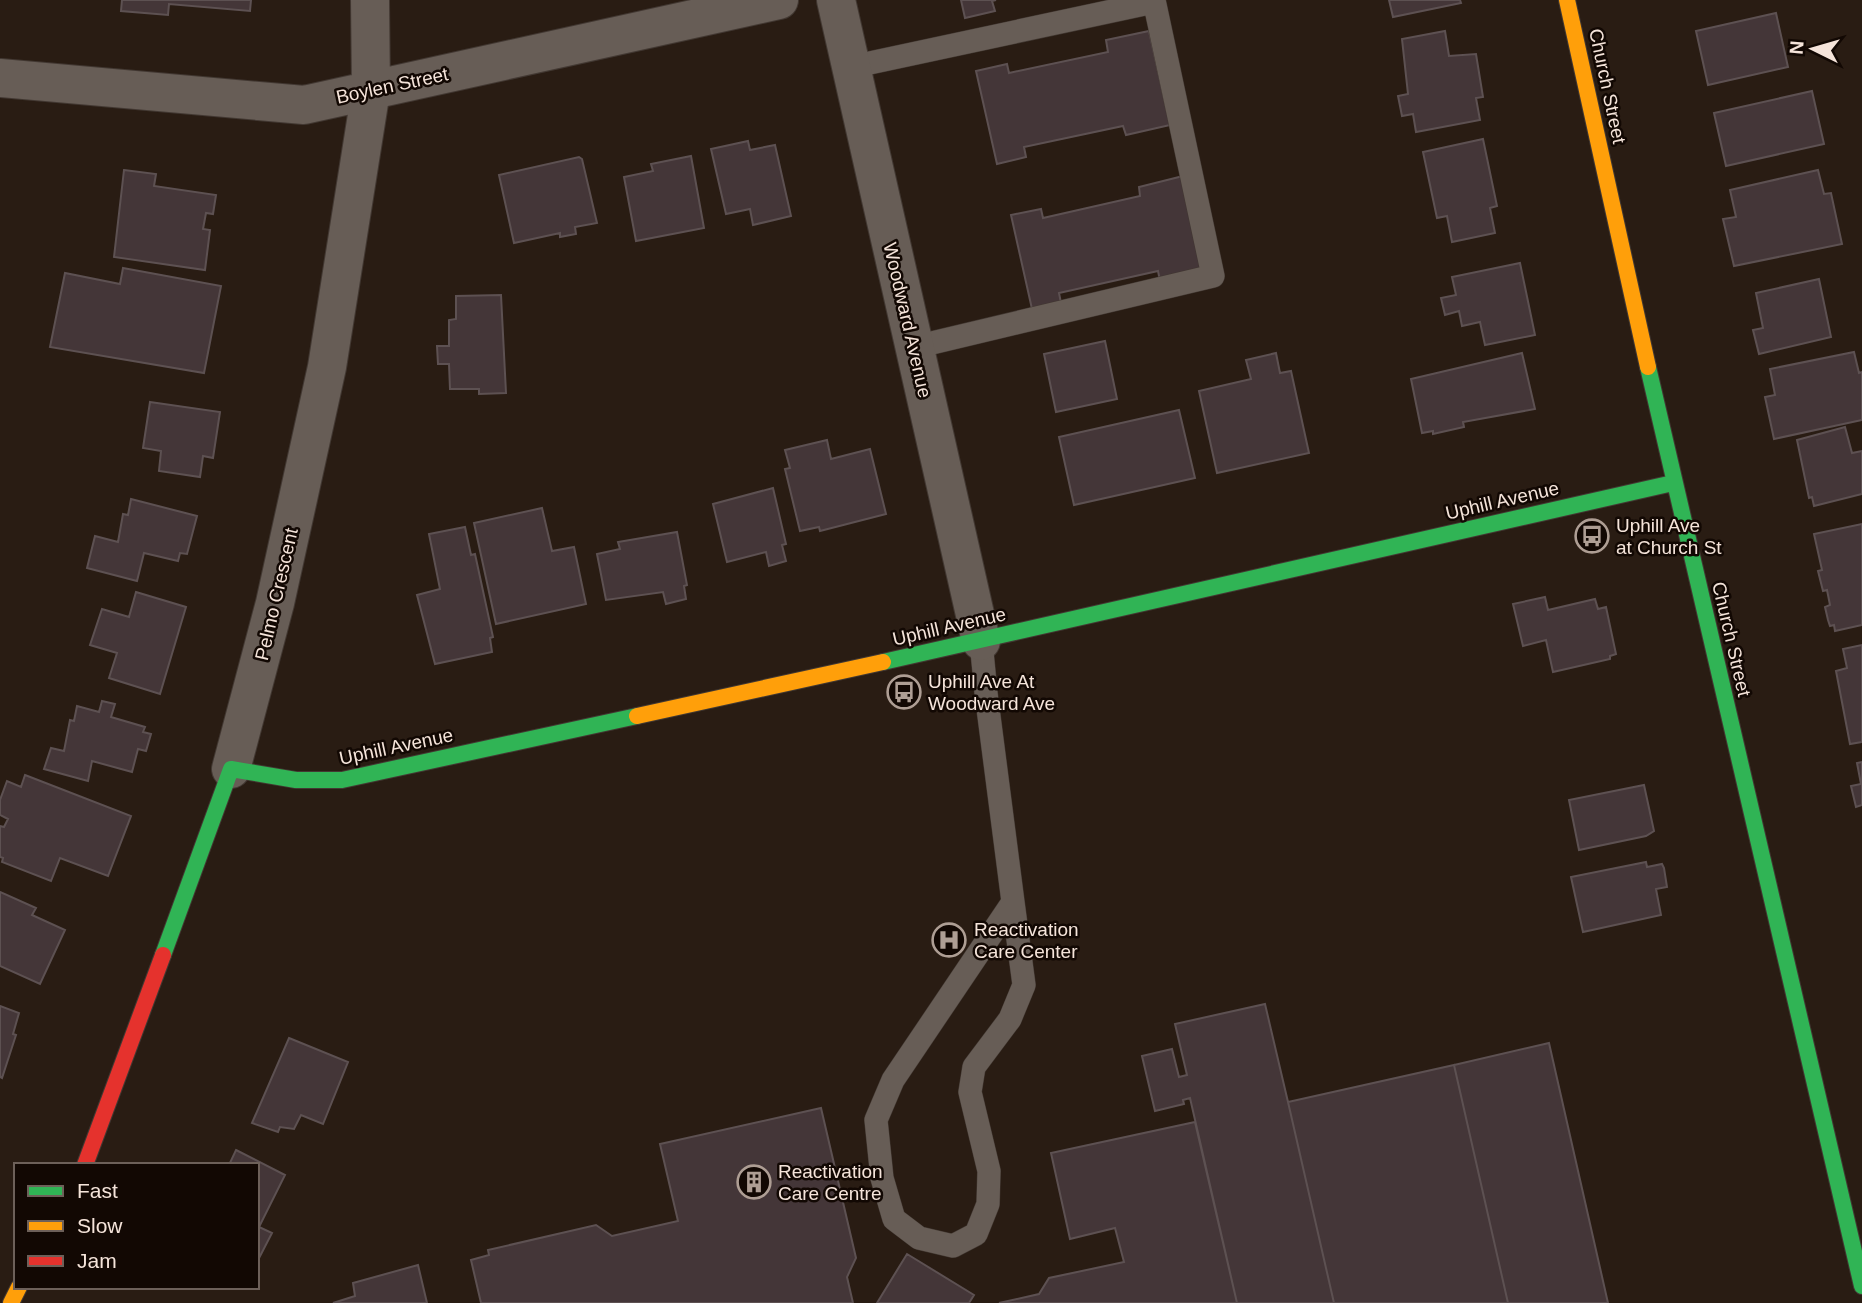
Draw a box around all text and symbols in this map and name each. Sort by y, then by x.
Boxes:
north arrow [1778,14,1848,84]
street label: Church Street [1585,27,1630,146]
text: N [1786,40,1808,55]
street label: Boylen Street [334,63,451,108]
street label: Woodward Avenue [879,240,936,400]
street label: Uphill Avenue [1443,477,1561,524]
place label: Uphill Ave at Church St [1616,515,1722,558]
bus stop icon: Uphill Ave at Church St [1573,517,1611,555]
street label: Pelmo Crescent [251,525,302,662]
street label: Church Street [1708,580,1755,699]
street label: Uphill Avenue [890,603,1008,650]
place label: Uphill Ave At Woodward Ave [928,671,1055,714]
bus stop icon: Uphill Ave At Woodward Ave [885,673,923,711]
street label: Uphill Avenue [337,724,455,769]
place label: Reactivation Care Center [974,919,1079,962]
hospital icon: Reactivation Care Center [930,921,968,959]
place label: Reactivation Care Centre [778,1161,883,1204]
legend [14,1163,259,1289]
building icon: Reactivation Care Centre [735,1163,773,1201]
text: Fast [77,1179,118,1202]
text: Slow [77,1214,123,1237]
text: Jam [77,1249,117,1272]

